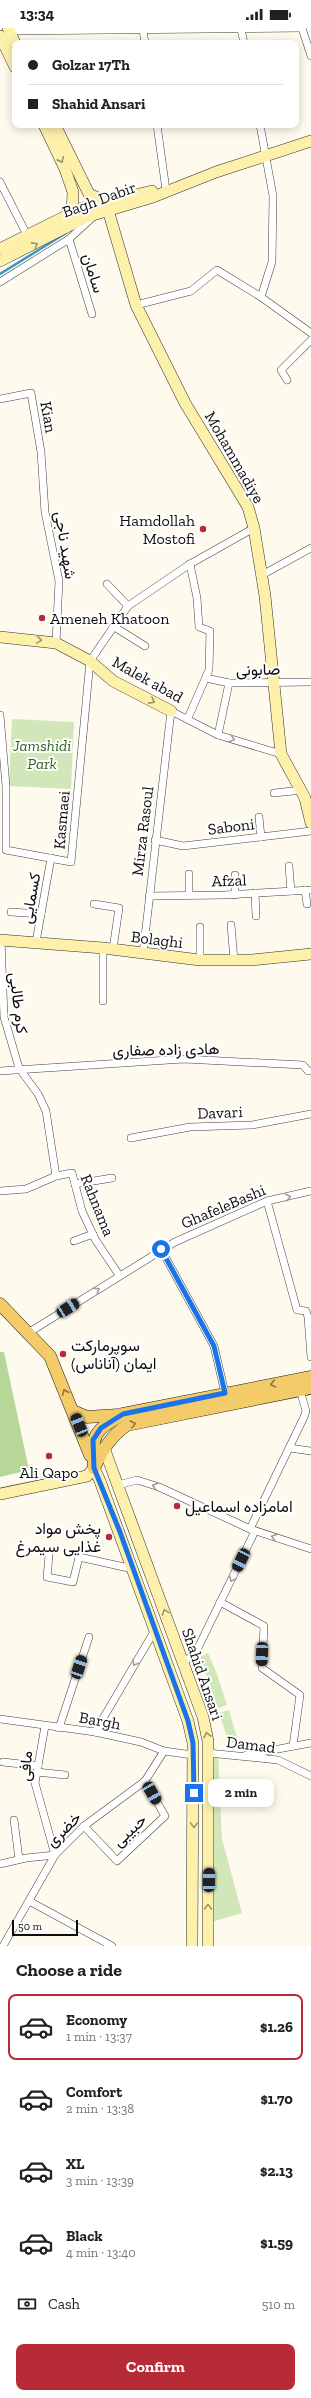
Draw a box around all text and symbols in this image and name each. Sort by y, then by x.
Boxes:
text: 13:34 [20,5,54,23]
text: Golzar 17Th [52,56,130,74]
text: Shahid Ansari [52,95,146,113]
one-way arrow [56,156,64,163]
street label: Bagh Dabir [60,177,139,222]
one-way arrow [31,242,38,249]
street label: سامان [79,251,109,295]
street label: Kian [36,400,61,435]
street label: Mohammadiye [201,408,268,506]
street label: شهید ناجی [50,510,80,580]
place label: Hamdollah Mostofi [119,511,195,548]
marker: Hamdollah Mostofi [198,524,208,534]
place label: Ameneh Khatoon [50,609,170,628]
marker: Ameneh Khatoon [37,613,47,623]
one-way arrow [36,635,42,644]
street label: Malek abad [109,652,187,707]
street label: صابونی [236,660,280,680]
one-way arrow [148,696,155,704]
one-way arrow [228,734,235,743]
park label: Jamshidi Park [12,736,71,773]
street label: Mirza Rasoul [128,785,157,877]
street label: Kasmaei [49,790,74,850]
street label: Saboni [207,814,256,839]
street label: Afzal [211,870,247,891]
street label: کسمایی [17,871,45,925]
street label: Bolaghi [130,927,184,952]
street label: کرم طالبی [4,971,32,1035]
street label: هادی زاده صفاری [112,1039,220,1061]
street label: Davari [197,1102,244,1123]
street label: Rahnama [77,1171,119,1239]
street label: GhafeleBashi [178,1180,269,1233]
one-way arrow [285,1193,291,1201]
route start [152,1240,170,1258]
one-way arrow [93,1288,100,1295]
car [55,1297,81,1319]
place label: سوپرمارکت ایمان (آناناس) [71,1336,156,1374]
marker: سوپرمارکت ایمان (آناناس) [58,1349,68,1359]
one-way arrow [270,1380,276,1388]
one-way arrow [62,1389,70,1397]
car [69,1412,89,1438]
one-way arrow [129,1420,136,1429]
marker: Ali Qapo [44,1451,54,1461]
place label: Ali Qapo [19,1463,79,1482]
one-way arrow [151,1482,158,1491]
place label: امامزاده اسماعیل [185,1497,293,1517]
marker: امامزاده اسماعیل [172,1501,182,1511]
place label: پخش مواد غذایی سیمرغ [16,1519,101,1558]
marker: پخش مواد غذایی سیمرغ [104,1532,114,1542]
one-way arrow [270,1533,277,1542]
car [230,1547,252,1573]
one-way arrow [229,1575,237,1582]
one-way arrow [161,1609,170,1616]
street label: Shahid Ansari [178,1626,227,1723]
car [256,1642,268,1666]
car [70,1654,88,1680]
one-way arrow [132,1659,139,1666]
street label: Bargh [78,1708,122,1733]
one-way arrow [203,1732,211,1738]
street label: Damad [225,1732,277,1757]
street label: مافی [15,1750,37,1782]
callout: 2 min [208,1779,274,1807]
car [141,1780,163,1806]
route end [185,1784,203,1802]
text: 2 min [225,1785,257,1800]
street label: خضری [42,1808,86,1852]
street label: حبیبی [108,1810,151,1852]
one-way arrow [190,1822,198,1828]
car [203,1868,215,1892]
one-way arrow [204,1904,213,1910]
scale bar [12,1918,78,1937]
text: 50 m [18,1920,42,1933]
text: Choose a ride [16,1959,122,1981]
icon: car [18,2009,54,2045]
text: Economy [66,2011,127,2029]
text: $1.26 [260,2018,293,2036]
text: 1 min · 13:37 [66,2029,132,2044]
icon: car [18,2081,54,2117]
text: Comfort [66,2083,122,2101]
text: $1.70 [260,2090,293,2108]
text: 2 min · 13:38 [66,2101,134,2116]
icon: car [18,2153,54,2189]
text: XL [66,2155,84,2173]
text: $2.13 [260,2162,293,2180]
text: 3 min · 13:39 [66,2173,134,2188]
icon: car [18,2225,54,2261]
text: Black [66,2227,103,2245]
text: $1.59 [260,2234,293,2252]
text: 4 min · 13:40 [66,2245,136,2260]
icon: cash [16,2293,38,2315]
text: Cash [48,2295,80,2313]
text: 510 m [262,2297,295,2312]
button: Confirm [16,2344,295,2390]

